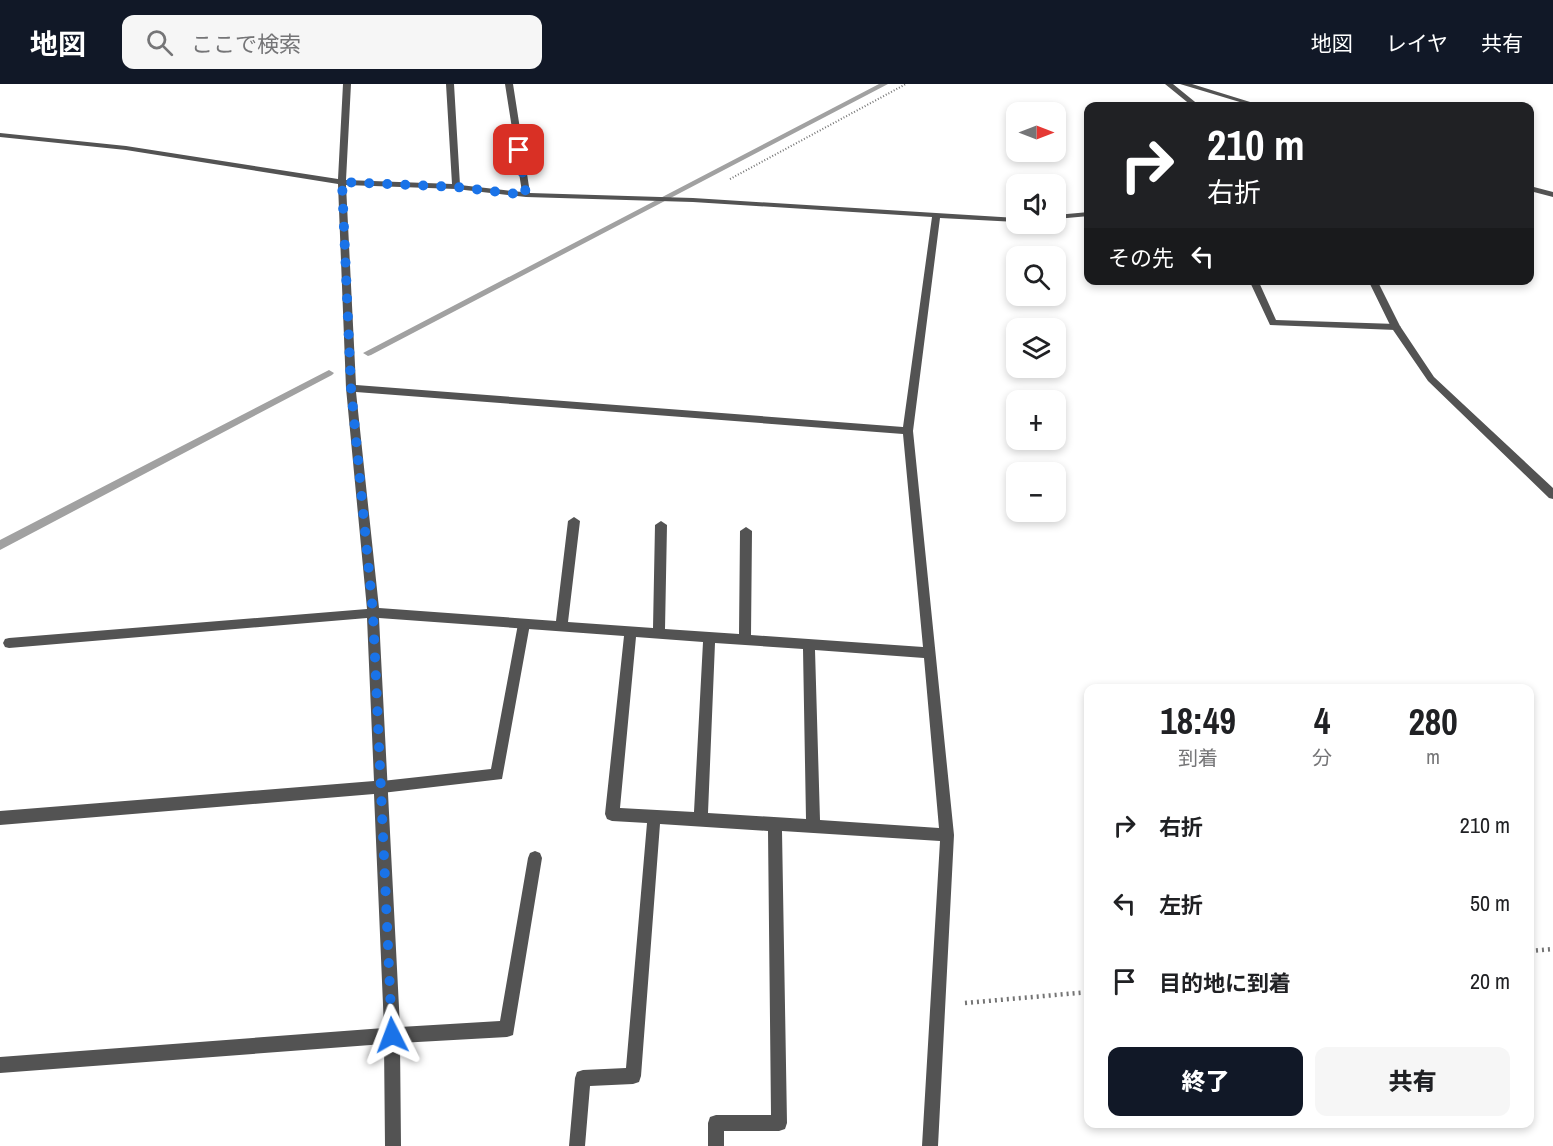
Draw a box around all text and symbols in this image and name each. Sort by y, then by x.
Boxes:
search box [122,15,542,69]
text: 地図 [30,25,86,63]
icon: search [143,26,176,59]
text: ここで検索 [191,29,301,59]
text: 地図 [1311,29,1353,58]
text: レイヤ [1386,29,1448,58]
text: 共有 [1481,29,1523,58]
north arrow [1006,102,1066,162]
map controls [1006,102,1066,522]
text: 210 m [1207,117,1305,173]
pin [493,124,544,175]
icon: right [1108,126,1186,204]
icon: arrive [502,133,535,166]
button: sound [1006,174,1066,234]
text: 右折 [1207,174,1261,210]
icon: left [1186,240,1219,273]
text: その先 [1108,243,1174,273]
button: search [1006,246,1066,306]
button: layers [1006,318,1066,378]
button: + [1006,390,1066,450]
button: − [1006,462,1066,522]
text: 18:49 [1160,697,1236,745]
text: 4 [1314,697,1330,745]
text: 280 [1408,698,1458,746]
text: m [1426,743,1440,770]
text: 到着 [1178,744,1218,771]
text: 分 [1312,744,1332,771]
icon: right [1108,809,1141,842]
text: 210 m [1460,810,1510,840]
text: 右折 [1159,812,1203,842]
icon: left [1108,887,1141,920]
text: 50 m [1470,888,1510,918]
text: 左折 [1159,890,1203,920]
icon: arrive [1108,965,1141,998]
text: 20 m [1470,966,1510,996]
text: 目的地に到着 [1159,968,1291,998]
position arrow [360,1003,424,1067]
button: 終了 [1108,1047,1303,1116]
button: 共有 [1315,1047,1510,1116]

